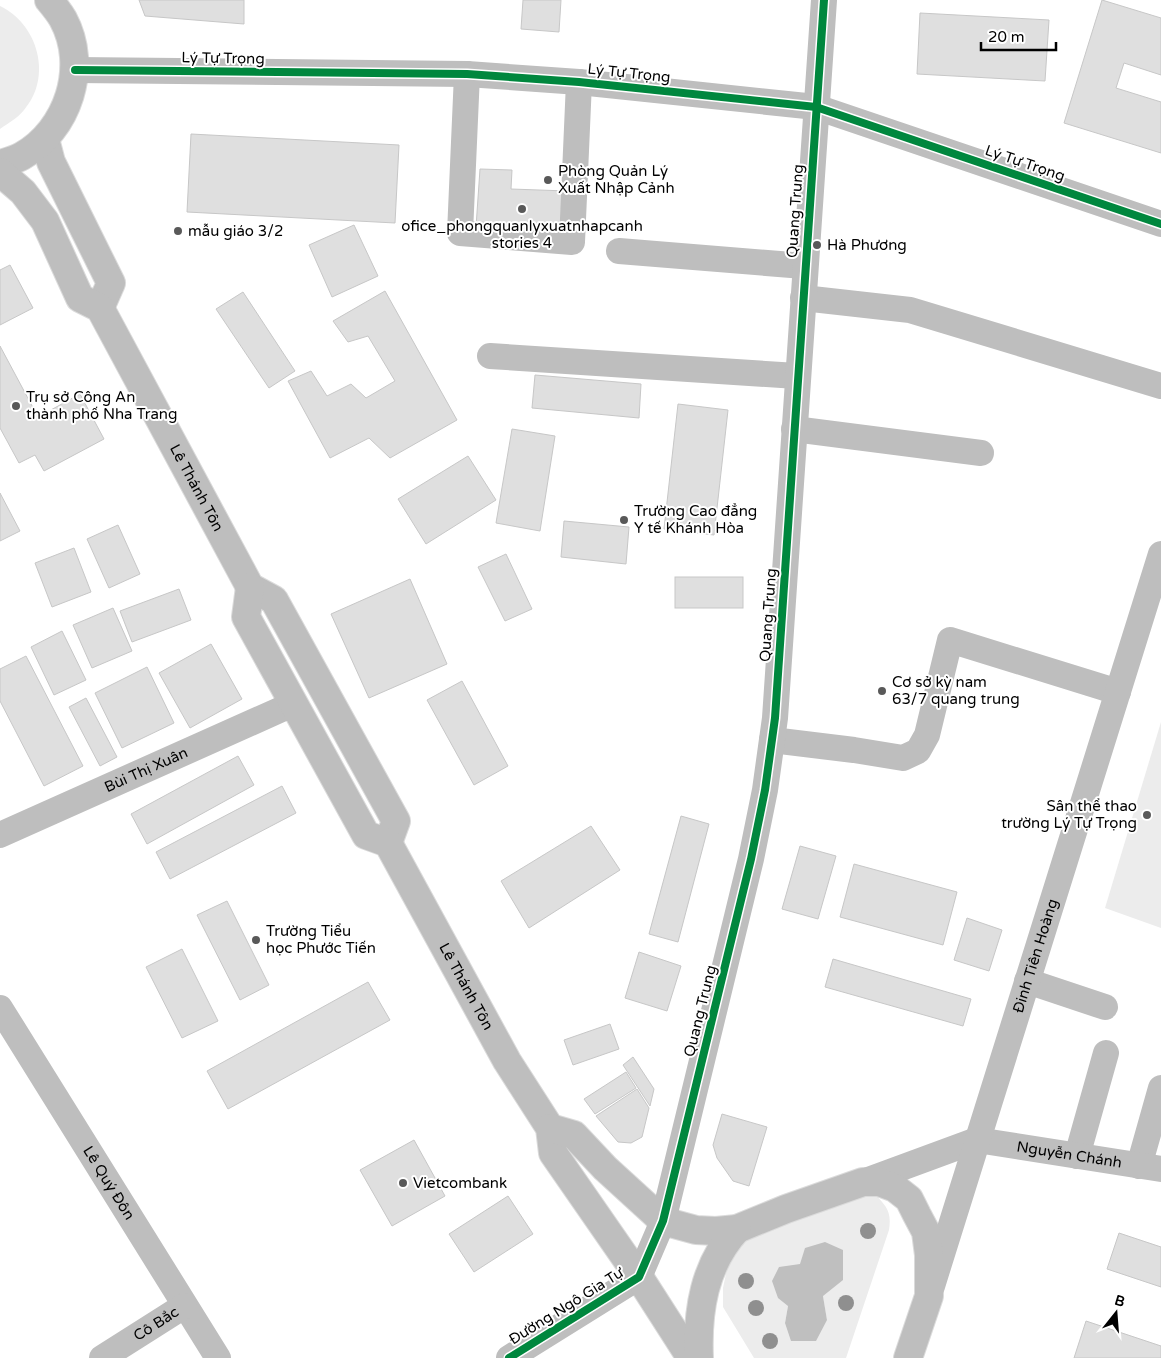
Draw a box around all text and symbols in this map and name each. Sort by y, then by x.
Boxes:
scale bar [981,20,1056,52]
text: 20 m [988,28,1025,46]
street label: Lý Tự Trọng [181,48,265,68]
street label: Lý Tự Trọng [587,60,671,86]
street label: Lý Tự Trọng [983,141,1067,185]
place label: Phòng Quản Lý Xuất Nhập Cảnh [558,162,675,197]
street label: Quang Trung [783,164,807,258]
marker: Phòng Quản Lý Xuất Nhập Cảnh [542,174,554,186]
marker: ofice_phongquanlyxuatnhapcanh stories 4 [516,203,528,215]
place label: ofice_phongquanlyxuatnhapcanh stories 4 [401,217,643,252]
place label: mẫu giáo 3/2 [188,222,283,240]
marker: mẫu giáo 3/2 [172,225,184,237]
place label: Hà Phương [827,236,907,254]
marker: Hà Phương [811,239,823,251]
place label: Trụ sở Công An thành phố Nha Trang [26,388,177,423]
marker: Trụ sở Công An thành phố Nha Trang [10,400,22,412]
street label: Lê Thánh Tôn [166,441,227,535]
place label: Trường Cao đẳng Y tế Khánh Hòa [634,502,757,537]
marker: Trường Cao đẳng Y tế Khánh Hòa [618,514,630,526]
street label: Quang Trung [756,568,780,662]
place label: Cơ sở kỳ nam 63/7 quang trung [892,673,1020,708]
marker: Cơ sở kỳ nam 63/7 quang trung [876,685,888,697]
street label: Bùi Thị Xuân [102,743,190,796]
place label: Sân thể thao trường Lý Tự Trọng [1001,797,1137,832]
marker: Sân thể thao trường Lý Tự Trọng [1141,809,1153,821]
street label: Đinh Tiên Hoàng [1009,896,1062,1015]
place label: Trường Tiểu học Phước Tiến [266,922,376,957]
marker: Trường Tiểu học Phước Tiến [250,934,262,946]
street label: Lê Thánh Tôn [435,940,497,1033]
street label: Quang Trung [680,963,720,1059]
street label: Nguyễn Chánh [1015,1137,1123,1172]
street label: Lê Quý Đôn [79,1143,139,1223]
place label: Vietcombank [413,1174,507,1192]
marker: Vietcombank [397,1177,409,1189]
street label: Đường Ngô Gia Tự [506,1263,628,1348]
north arrow [1091,1288,1141,1338]
text: B [1113,1291,1127,1311]
street label: Cô Bắc [130,1303,182,1345]

